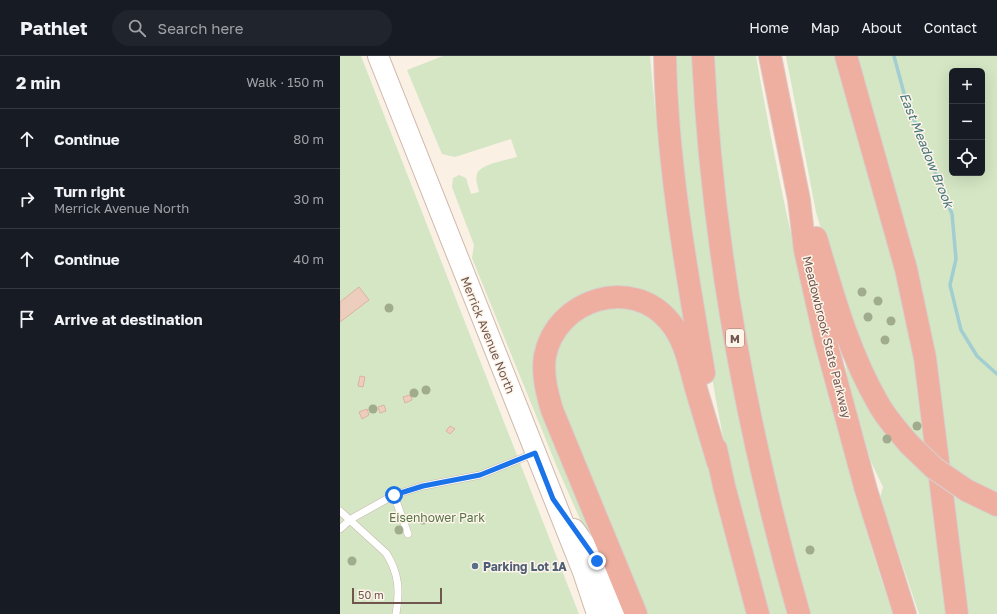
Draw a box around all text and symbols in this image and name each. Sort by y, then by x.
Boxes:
search box [112,10,392,46]
text: Pathlet [20,16,88,39]
icon: search [126,17,148,39]
text: Search here [158,19,244,37]
text: Home [749,19,789,36]
text: Map [811,19,839,36]
text: About [861,19,902,36]
text: Contact [924,19,977,36]
map controls [949,68,985,176]
button: + [949,68,985,104]
text: 2 min [16,72,60,93]
text: Walk · 150 m [246,74,324,90]
water label: East Meadow Brook [897,90,958,211]
button: − [949,104,985,140]
icon: ahead [16,128,38,150]
text: Continue [54,130,120,148]
text: 80 m [293,131,324,147]
button: locate [949,140,985,176]
text: Turn right [54,182,125,200]
icon: right [16,188,38,210]
text: 30 m [294,191,324,207]
text: Merrick Avenue North [54,200,189,216]
icon: ahead [16,248,38,270]
text: Continue [54,250,120,268]
text: 40 m [293,251,324,267]
street label: Meadowbrook State Parkway [800,254,855,420]
street label: Merrick Avenue North [458,274,518,396]
icon: arrive [16,308,38,330]
text: Arrive at destination [54,310,203,328]
road number: M [726,329,744,347]
route start [385,486,403,504]
park label: Eisenhower Park [389,510,485,525]
route end [588,552,606,570]
place label: Parking Lot 1A [483,559,567,574]
marker: Parking Lot 1A [470,561,480,571]
scale bar [352,586,442,605]
text: 50 m [358,588,384,601]

